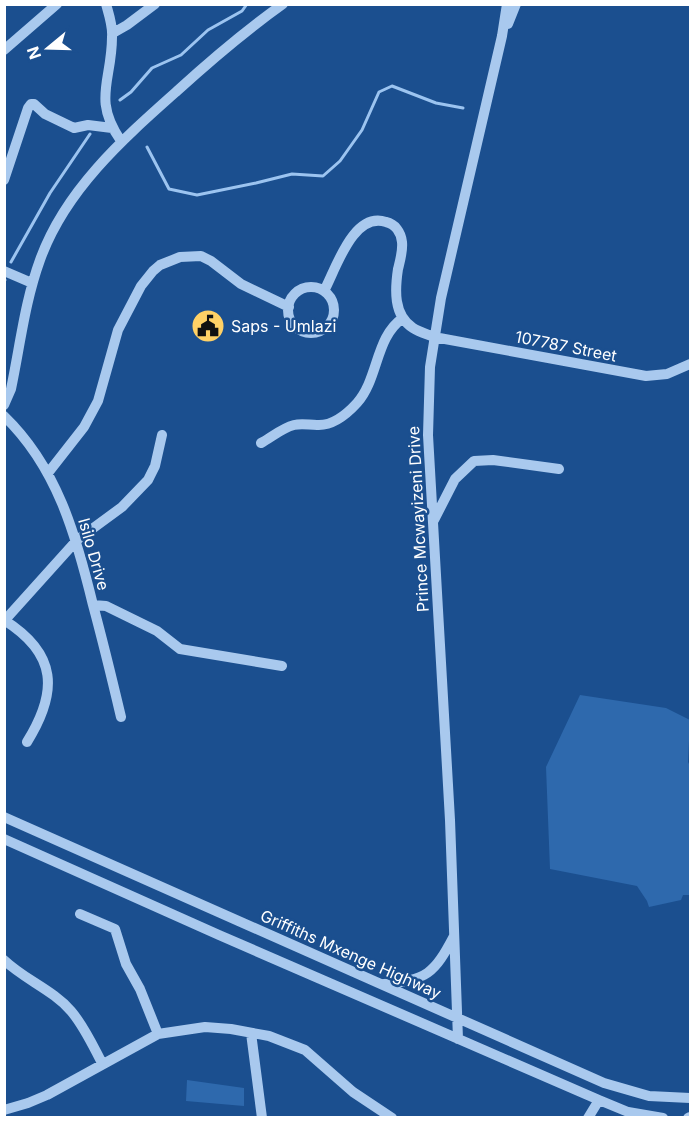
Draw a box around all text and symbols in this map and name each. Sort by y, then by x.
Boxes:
north arrow [18,18,78,78]
text: N [22,44,45,62]
public building icon: Saps - Umlazi [190,308,226,344]
place label: Saps - Umlazi [231,316,336,336]
street label: 107787 Street [513,326,619,366]
street label: Prince Mcwayizeni Drive [403,425,433,613]
street label: Isilo Drive [74,516,114,592]
street label: Griffiths Mxenge Highway [257,905,445,1003]

